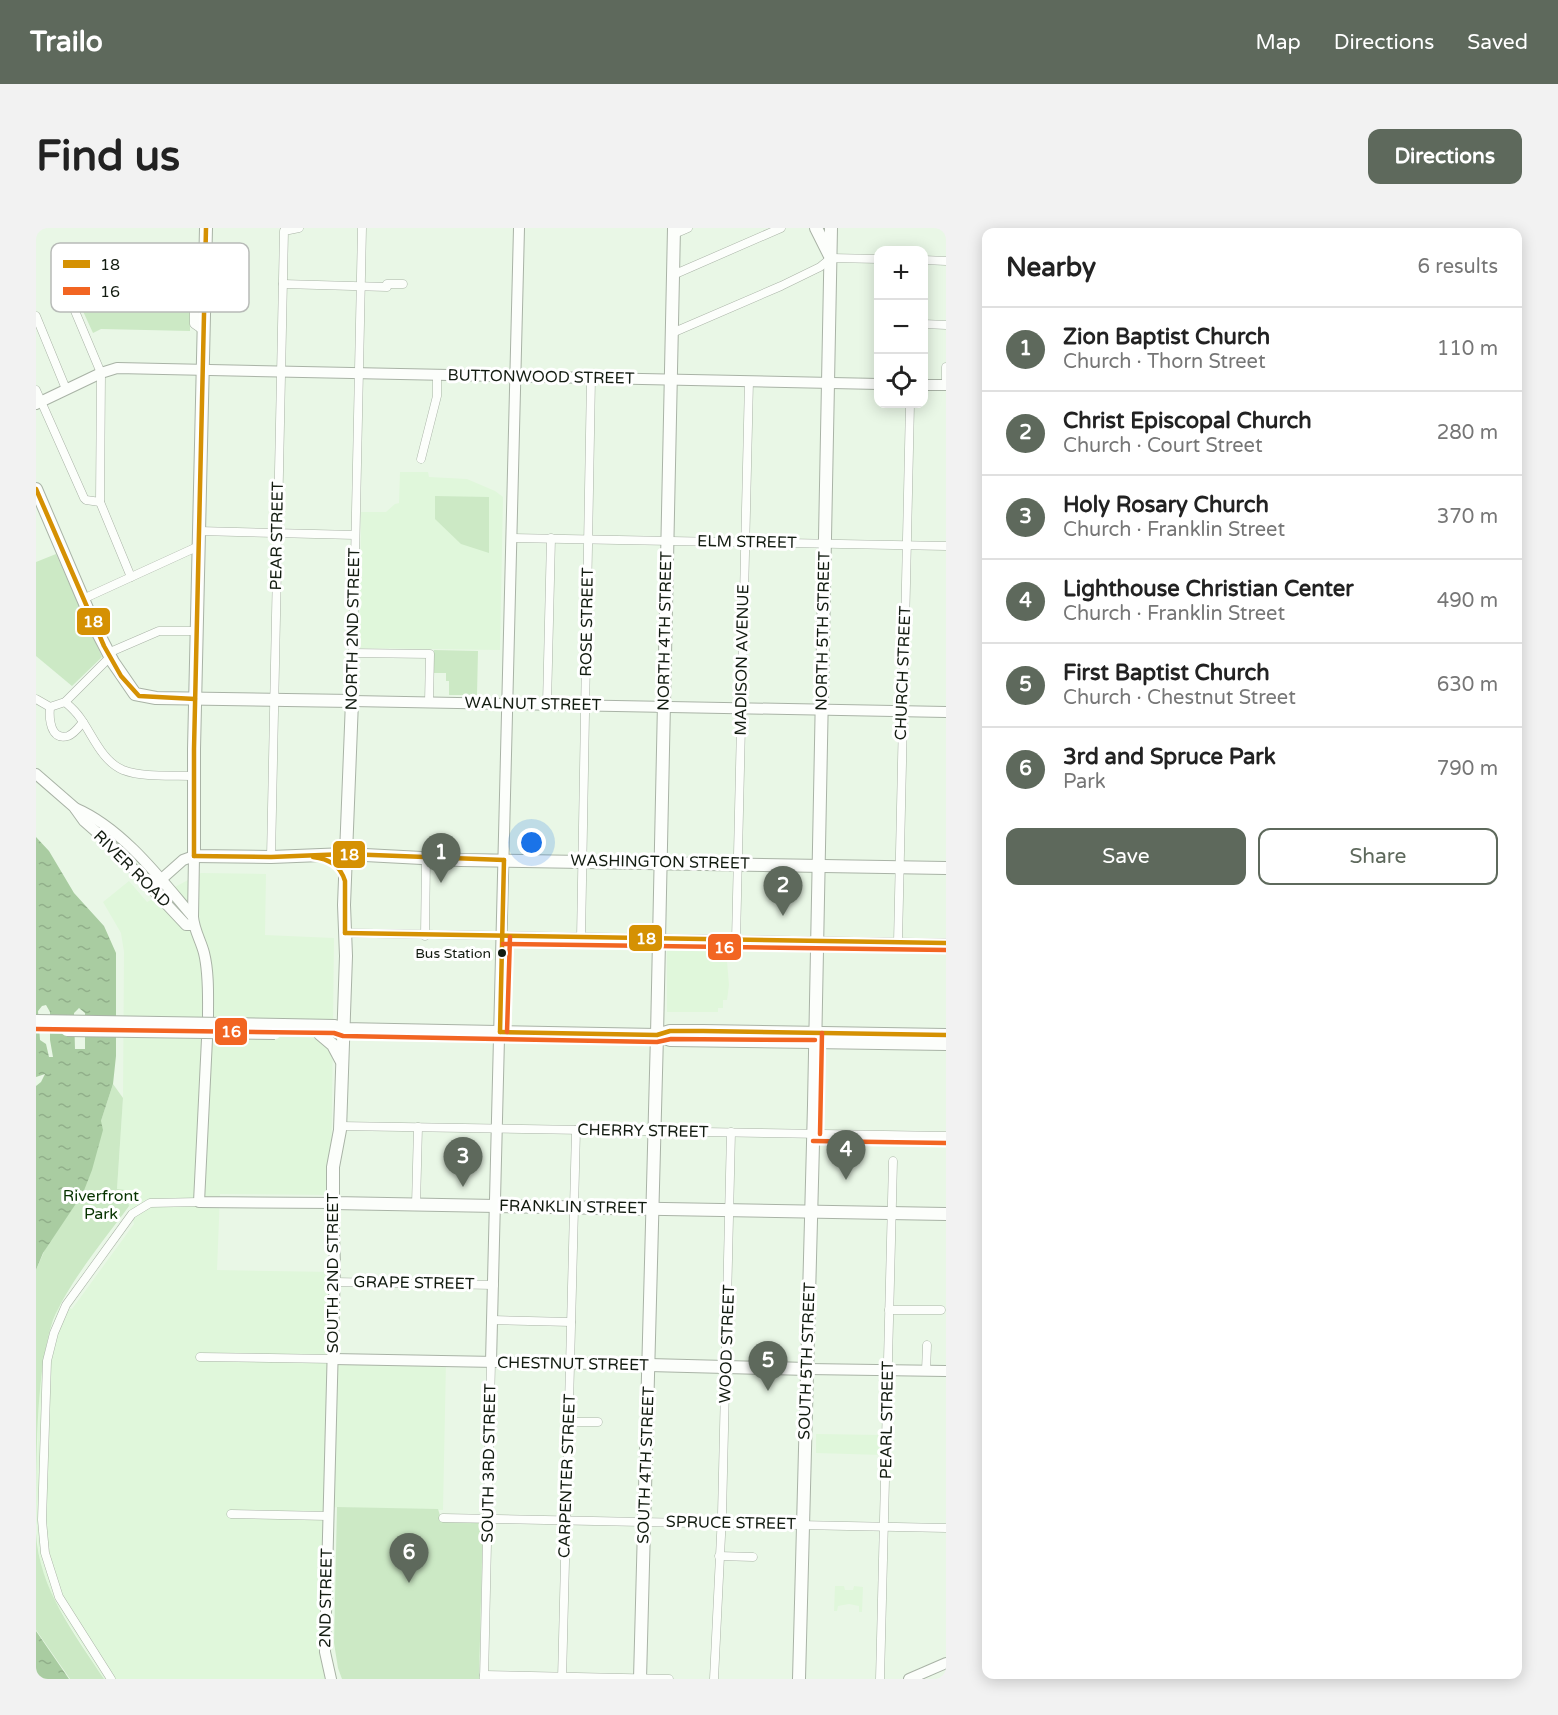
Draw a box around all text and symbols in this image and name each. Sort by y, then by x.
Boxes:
text: Trailo [30,25,103,59]
text: Map [1255,30,1301,55]
text: Directions [1334,30,1434,55]
text: Saved [1467,30,1528,55]
button: Directions [1368,129,1522,184]
text: Find us [36,131,180,182]
legend [51,243,249,312]
map controls [874,246,928,408]
button: + [874,246,928,300]
text: Nearby [1006,252,1096,283]
text: 18 [100,255,120,275]
text: 6 results [1418,255,1498,279]
text: 16 [100,282,120,302]
button: − [874,300,928,354]
text: Zion Baptist Church [1063,324,1270,350]
text: 1 [1019,337,1032,361]
text: 110 m [1437,337,1498,361]
text: Church · Thorn Street [1063,350,1266,374]
button: locate [874,354,928,408]
street label: BUTTONWOOD STREET [447,365,635,389]
text: Christ Episcopal Church [1063,408,1312,434]
text: 2 [1019,421,1032,445]
text: 280 m [1437,421,1498,445]
text: Church · Court Street [1063,434,1263,458]
street label: PEAR STREET [266,481,288,591]
text: Holy Rosary Church [1063,492,1269,518]
text: 3 [1019,505,1032,529]
text: 370 m [1437,505,1498,529]
text: Church · Franklin Street [1063,518,1285,542]
street label: ELM STREET [697,531,797,553]
street label: NORTH 2ND STREET [342,547,364,711]
street label: NORTH 4TH STREET [654,551,676,711]
street label: NORTH 5TH STREET [812,551,834,711]
street label: ROSE STREET [576,567,598,677]
text: Lighthouse Christian Center [1063,576,1354,602]
street label: MADISON AVENUE [731,584,753,736]
text: 4 [1019,589,1032,613]
text: 490 m [1437,589,1498,613]
text: Church · Franklin Street [1063,602,1285,626]
street label: CHURCH STREET [891,605,915,741]
line badge: 18 [76,607,111,636]
text: 18 [83,612,103,632]
text: First Baptist Church [1063,660,1270,686]
text: 5 [1019,673,1032,697]
text: 630 m [1437,673,1498,697]
text: Church · Chestnut Street [1063,686,1296,710]
street label: WALNUT STREET [464,693,602,715]
text: 3rd and Spruce Park [1063,744,1276,770]
text: 6 [1019,757,1032,781]
text: 790 m [1437,757,1498,781]
text: Park [1063,770,1106,794]
street label: RIVER ROAD [89,826,175,912]
your location [517,828,546,857]
button: Save [1006,828,1246,885]
button: Share [1258,828,1498,885]
pin: 1 [422,834,460,883]
line badge: 18 [332,840,366,869]
text: 18 [339,845,359,865]
street label: WASHINGTON STREET [570,850,750,874]
pin: 2 [764,866,802,916]
line badge: 18 [628,924,663,952]
text: 18 [636,929,656,949]
line badge: 16 [707,933,742,961]
text: 16 [714,938,734,958]
place label: Bus Station [415,945,491,962]
marker: Bus Station [496,947,508,959]
line badge: 16 [214,1017,248,1046]
text: 16 [221,1022,241,1042]
street label: CHERRY STREET [577,1120,709,1142]
pin: 4 [826,1130,866,1180]
pin: 3 [444,1138,482,1187]
park label: Riverfront Park [63,1186,139,1224]
street label: SOUTH 2ND STREET [323,1192,343,1353]
street label: FRANKLIN STREET [499,1196,647,1218]
street label: GRAPE STREET [353,1272,475,1294]
street label: SOUTH 5TH STREET [794,1282,820,1440]
street label: WOOD STREET [715,1284,739,1404]
pin: 5 [748,1342,788,1391]
street label: CHESTNUT STREET [497,1353,649,1375]
street label: PEARL STREET [876,1360,898,1479]
street label: SOUTH 3RD STREET [478,1383,500,1543]
street label: SOUTH 4TH STREET [633,1386,659,1544]
street label: CARPENTER STREET [554,1393,580,1558]
street label: SPRUCE STREET [666,1512,797,1534]
pin: 6 [390,1534,428,1583]
street label: 2ND STREET [315,1548,337,1648]

